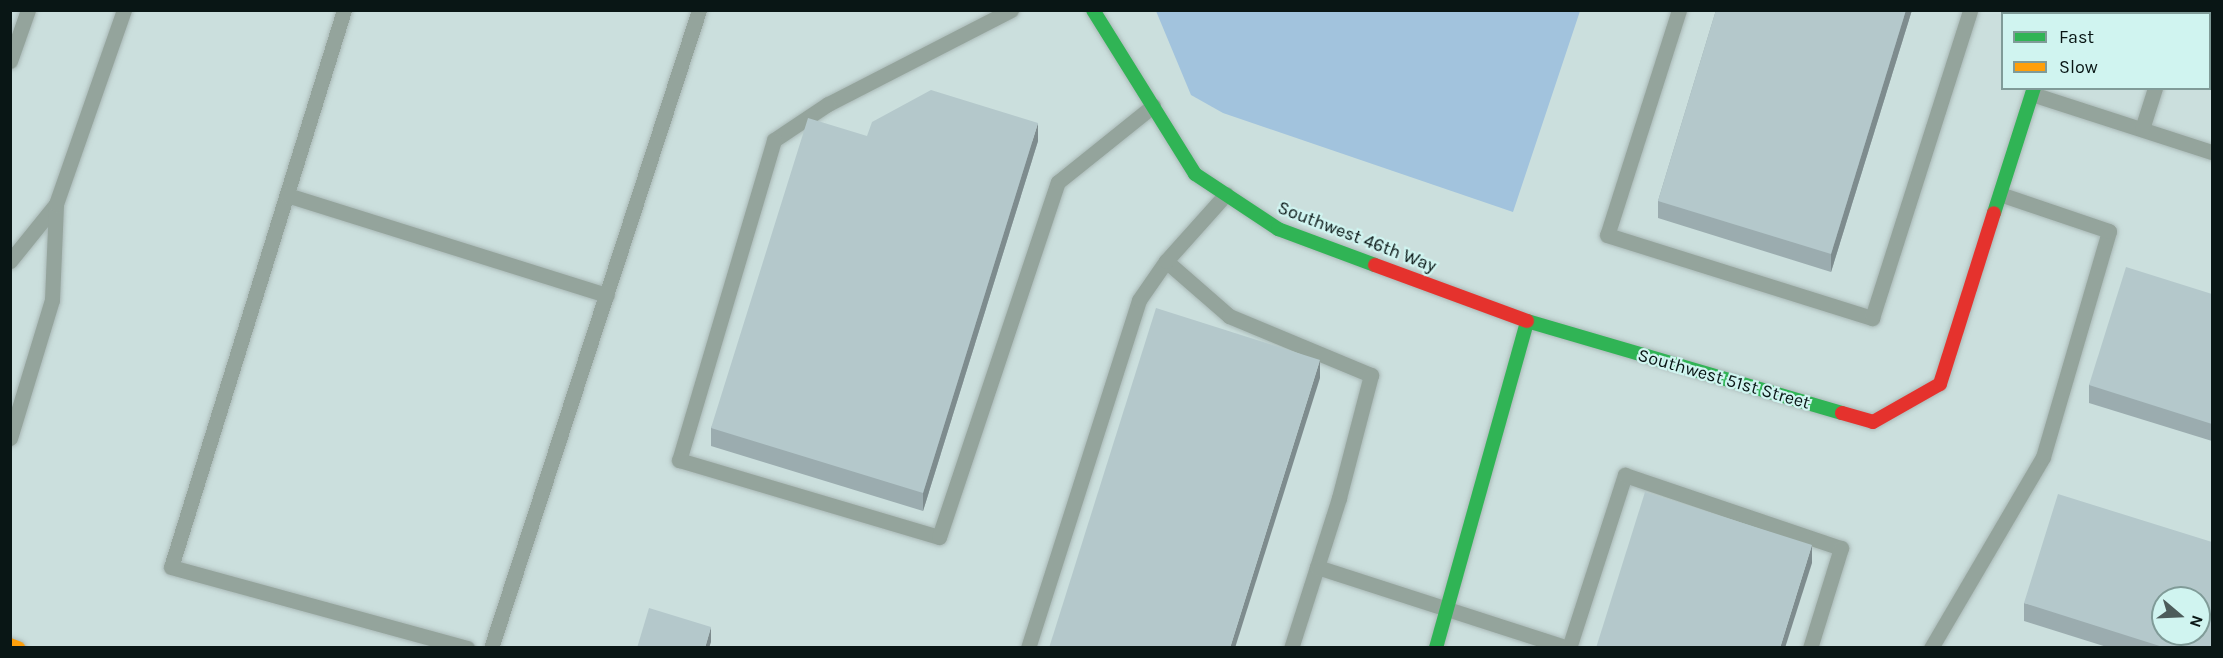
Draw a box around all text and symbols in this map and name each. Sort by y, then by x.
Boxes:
legend [2001,12,2211,90]
text: Fast [2059,26,2094,48]
text: Slow [2059,56,2098,78]
street label: Southwest 46th Way [1275,197,1439,277]
street label: Southwest 51st Street [1635,344,1813,414]
north arrow [2151,586,2211,646]
text: N [2186,613,2207,630]

